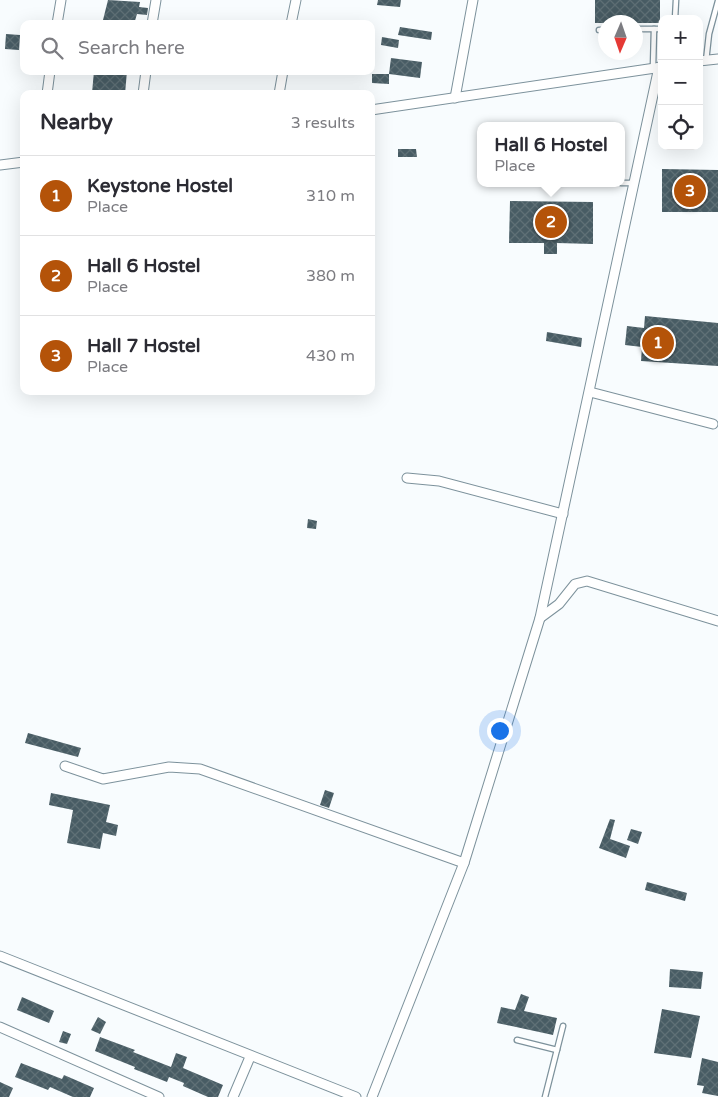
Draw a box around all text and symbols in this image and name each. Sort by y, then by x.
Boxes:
north arrow [598,15,643,60]
map controls [658,15,703,150]
button: + [658,15,703,60]
search box [20,20,375,75]
icon: search [38,34,66,62]
text: Search here [78,37,185,59]
button: − [658,60,703,105]
button: locate [658,105,703,150]
text: Nearby [40,110,113,135]
text: 3 results [291,113,355,133]
popup [477,122,625,187]
text: Hall 6 Hostel [494,134,608,156]
text: Place [494,156,535,176]
pin: 3 [674,172,706,210]
text: Keystone Hostel [87,175,233,197]
text: 1 [51,186,61,206]
text: 310 m [306,186,355,206]
text: Place [87,197,128,217]
pin: 2 [535,203,567,241]
text: Hall 6 Hostel [87,255,201,277]
text: 2 [51,266,61,286]
text: 380 m [306,266,355,286]
text: Place [87,277,128,297]
pin: 1 [642,324,674,362]
text: Hall 7 Hostel [87,335,201,357]
text: 3 [51,346,61,366]
text: 430 m [306,346,355,366]
text: Place [87,357,128,377]
your location [487,718,513,744]

